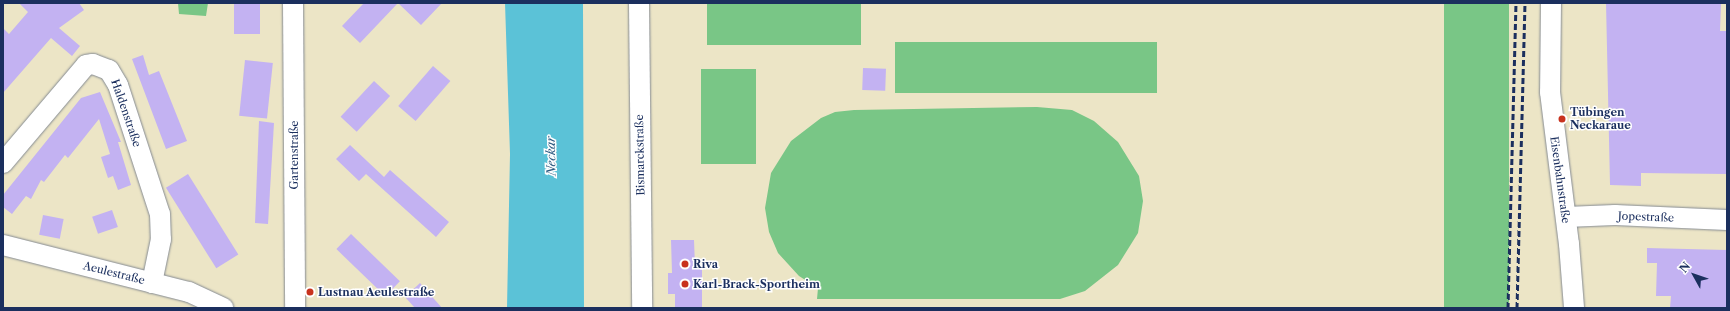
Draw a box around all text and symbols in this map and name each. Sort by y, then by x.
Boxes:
street label: Haldenstraße [108,77,144,149]
place label: Tübingen Neckaraue [1570,106,1631,132]
street label: Bismarckstraße [633,114,647,196]
marker: Tübingen Neckaraue [1557,114,1567,124]
street label: Gartenstraße [287,120,301,190]
water label: Neckar [543,136,559,176]
street label: Eisenbahnstraße [1547,136,1573,224]
street label: Jopestraße [1618,209,1674,225]
north arrow [1674,255,1714,295]
place label: Riva [693,257,718,271]
street label: Aeulestraße [82,259,146,287]
marker: Riva [680,259,690,269]
text: N [1676,259,1693,275]
place label: Karl-Brack-Sportheim [693,277,820,291]
marker: Karl-Brack-Sportheim [680,279,690,289]
place label: Lustnau Aeulestraße [318,285,435,299]
marker: Lustnau Aeulestraße [305,287,315,297]

